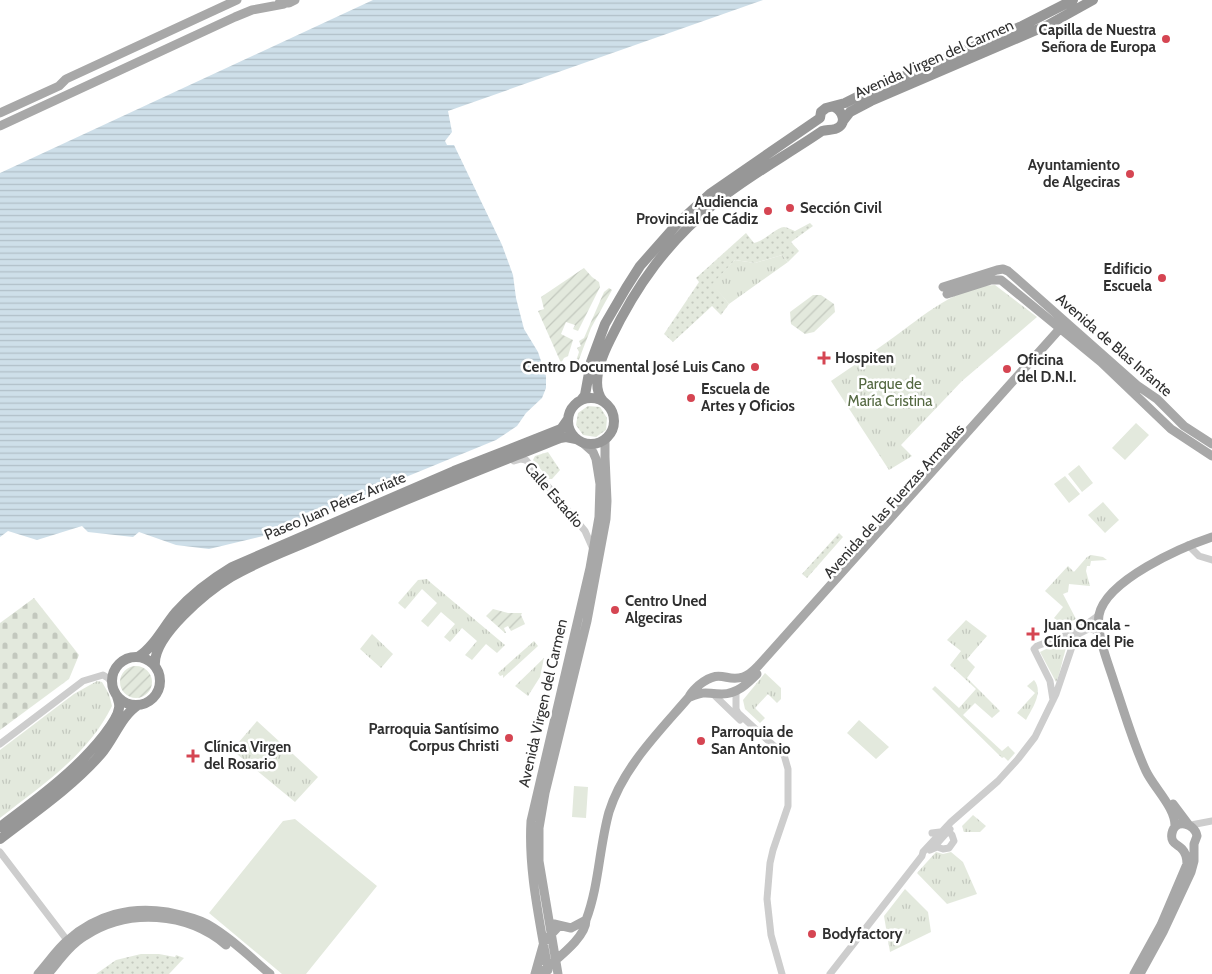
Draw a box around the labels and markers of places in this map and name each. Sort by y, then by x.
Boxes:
place label: Capilla de Nuestra Señora de Europa [1039,21,1157,56]
marker: Capilla de Nuestra Señora de Europa [1160,33,1172,45]
place label: Ayuntamiento de Algeciras [1028,156,1120,191]
marker: Ayuntamiento de Algeciras [1124,168,1136,180]
place label: Audiencia Provincial de Cádiz [636,193,759,228]
place label: Sección Civil [800,199,882,217]
marker: Sección Civil [784,202,796,214]
marker: Audiencia Provincial de Cádiz [762,205,774,217]
place label: Edificio Escuela [1103,260,1153,295]
marker: Edificio Escuela [1156,272,1168,284]
place label: Hospiten [835,349,894,367]
marker: Hospiten [817,351,831,365]
place label: Oficina del D.N.I. [1017,351,1076,386]
place label: Centro Documental José Luis Cano [522,358,745,376]
marker: Centro Documental José Luis Cano [749,361,761,373]
marker: Oficina del D.N.I. [1001,363,1013,375]
place label: Escuela de Artes y Oficios [701,380,795,415]
marker: Escuela de Artes y Oficios [685,392,697,404]
place label: Centro Uned Algeciras [625,592,707,627]
marker: Centro Uned Algeciras [609,604,621,616]
place label: Juan Oncala - Clínica del Pie [1043,616,1134,651]
marker: Juan Oncala - Clínica del Pie [1026,627,1040,641]
place label: Parroquia Santísimo Corpus Christi [369,720,499,755]
place label: Parroquia de San Antonio [711,723,793,758]
marker: Parroquia Santísimo Corpus Christi [503,732,515,744]
marker: Parroquia de San Antonio [695,735,707,747]
place label: Clínica Virgen del Rosario [204,738,291,773]
marker: Clínica Virgen del Rosario [186,749,200,763]
place label: Bodyfactory [822,925,904,943]
marker: Bodyfactory [806,928,818,940]

